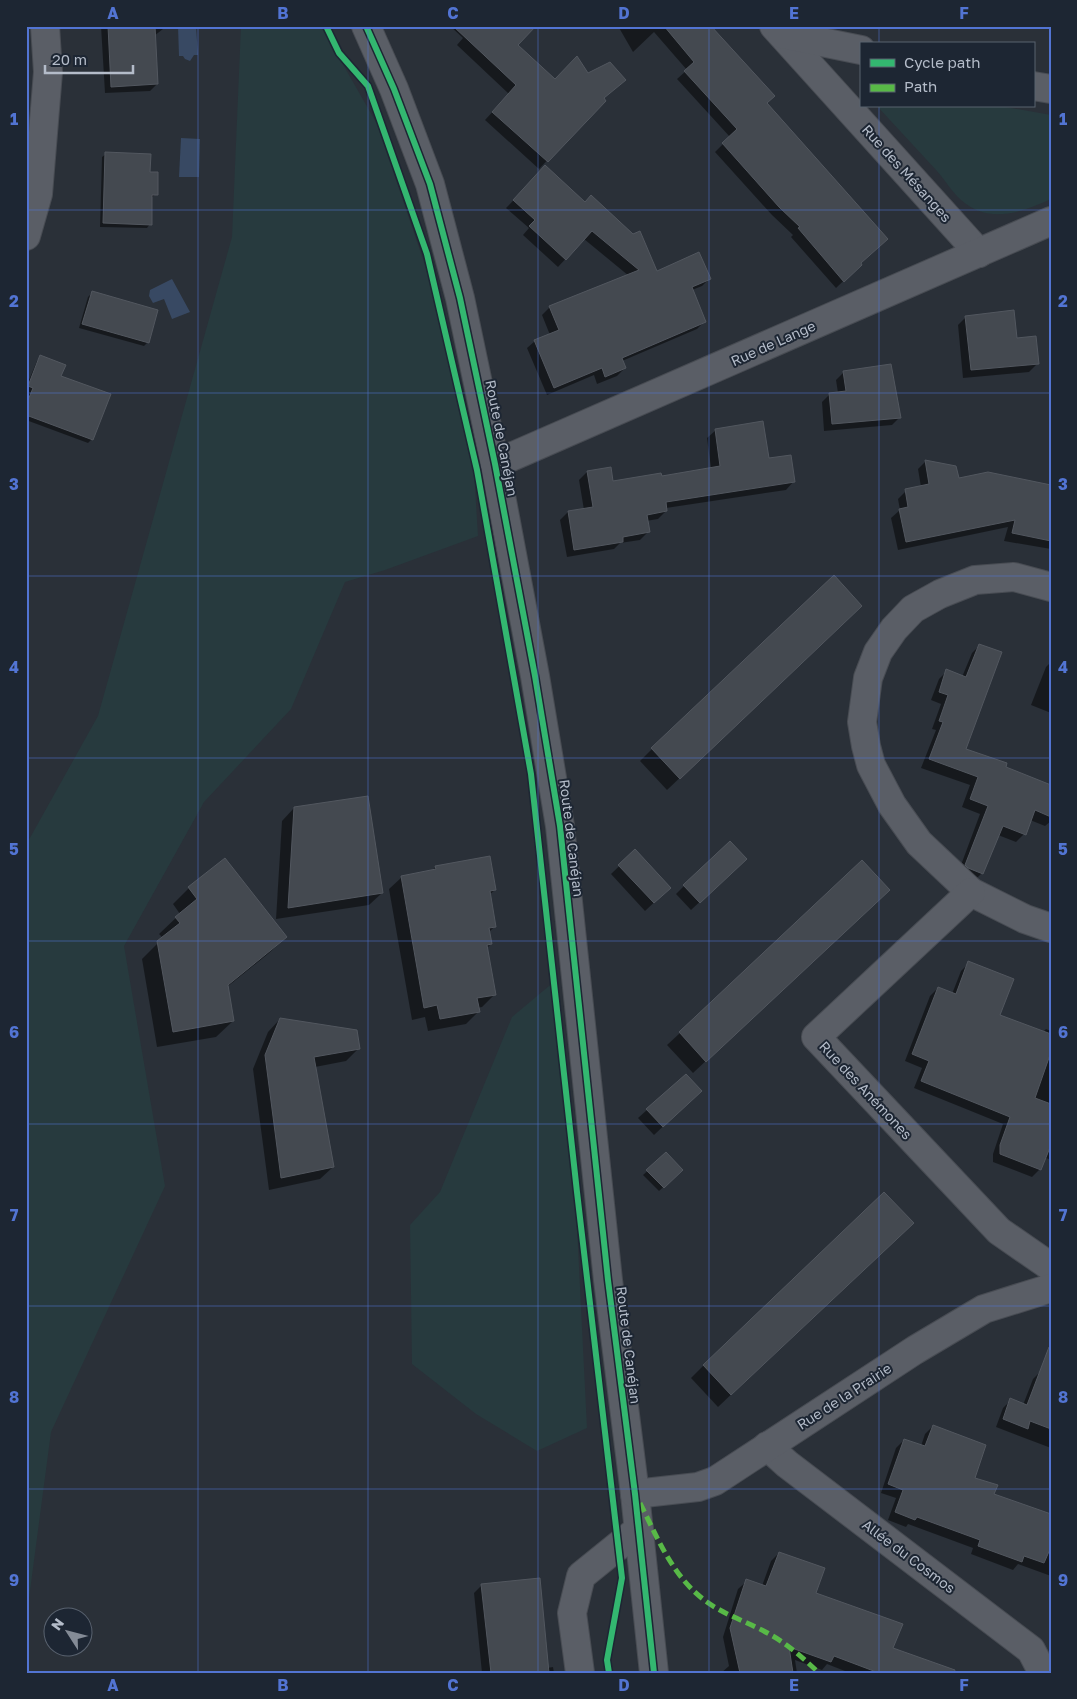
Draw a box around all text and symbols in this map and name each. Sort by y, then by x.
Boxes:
text: A [107,3,119,23]
text: B [277,3,289,23]
text: C [447,3,459,23]
text: D [618,3,630,23]
text: E [789,3,799,23]
text: F [959,3,969,23]
scale bar [45,42,132,74]
legend [860,42,1034,108]
text: 20 m [52,50,87,68]
text: Cycle path [904,53,980,71]
text: Path [904,77,937,95]
text: 1 [10,109,18,129]
text: 1 [1059,109,1067,129]
street label: Rue des Mésanges [859,121,955,225]
text: 2 [9,291,19,311]
text: 2 [1058,291,1068,311]
street label: Rue de Lange [728,317,818,369]
street label: Route de Canéjan [482,378,522,498]
text: 3 [9,474,19,494]
text: 3 [1058,474,1068,494]
text: 4 [9,657,19,677]
text: 4 [1058,657,1068,677]
street label: Route de Canéjan [556,778,588,898]
text: 5 [9,839,19,859]
text: 5 [1058,839,1068,859]
text: 6 [9,1022,19,1042]
text: 6 [1058,1022,1068,1042]
street label: Rue des Anémones [816,1037,916,1143]
text: 7 [10,1205,19,1225]
text: 7 [1059,1205,1068,1225]
street label: Route de Canéjan [613,1285,645,1405]
street label: Rue de la Prairie [794,1359,894,1433]
text: 8 [9,1387,19,1407]
text: 8 [1058,1387,1068,1407]
street label: Allée du Cosmos [859,1516,959,1596]
text: 9 [9,1570,19,1590]
text: 9 [1058,1570,1068,1590]
north arrow [42,1606,92,1656]
text: N [47,1615,67,1633]
text: A [107,1675,119,1695]
text: B [277,1675,289,1695]
text: C [447,1675,459,1695]
text: D [618,1675,630,1695]
text: E [789,1675,799,1695]
text: F [959,1675,969,1695]

